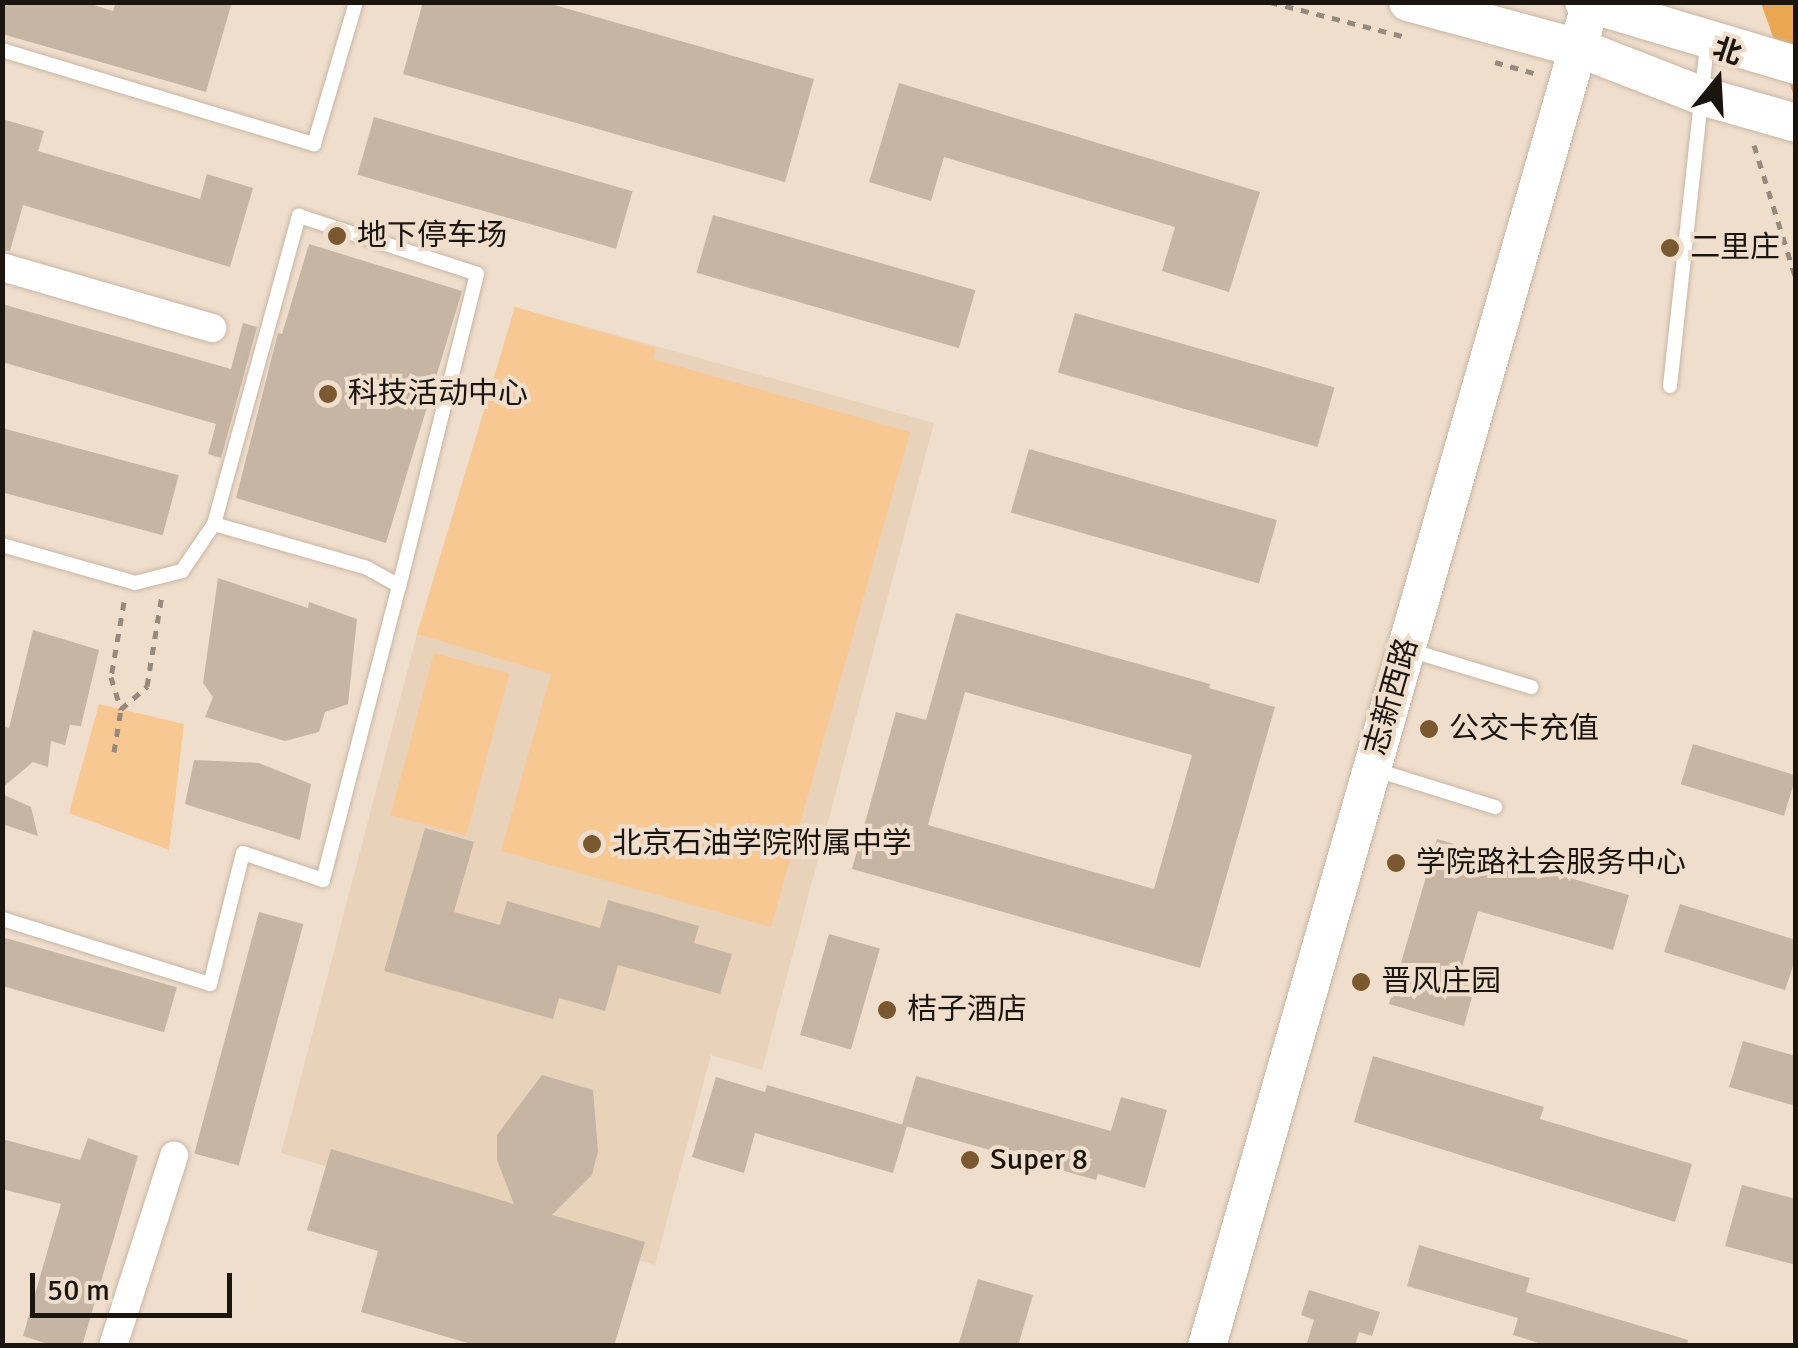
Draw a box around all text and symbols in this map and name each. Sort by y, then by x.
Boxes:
north arrow [1668,30,1768,130]
text: 北 [1709,31,1746,72]
place label: 地下停车场 [357,218,507,254]
marker: 地下停车场 [326,225,348,247]
place label: 二里庄 [1690,230,1780,266]
marker: 二里庄 [1659,237,1681,259]
place label: 科技活动中心 [348,376,528,412]
marker: 科技活动中心 [317,383,339,405]
street label: 志新西路 [1358,634,1426,760]
place label: 公交卡充值 [1449,711,1599,747]
marker: 公交卡充值 [1418,718,1440,740]
place label: 北京石油学院附属中学 [612,826,912,862]
marker: 北京石油学院附属中学 [581,833,603,855]
place label: 学院路社会服务中心 [1416,845,1686,881]
marker: 学院路社会服务中心 [1385,852,1407,874]
place label: 晋风庄园 [1381,964,1501,1000]
marker: 晋风庄园 [1350,971,1372,993]
place label: 桔子酒店 [907,992,1027,1028]
marker: 桔子酒店 [876,999,898,1021]
place label: Super 8 [990,1142,1088,1178]
marker: Super 8 [959,1149,981,1171]
scale bar [35,1253,238,1315]
text: 50 m [47,1272,110,1309]

